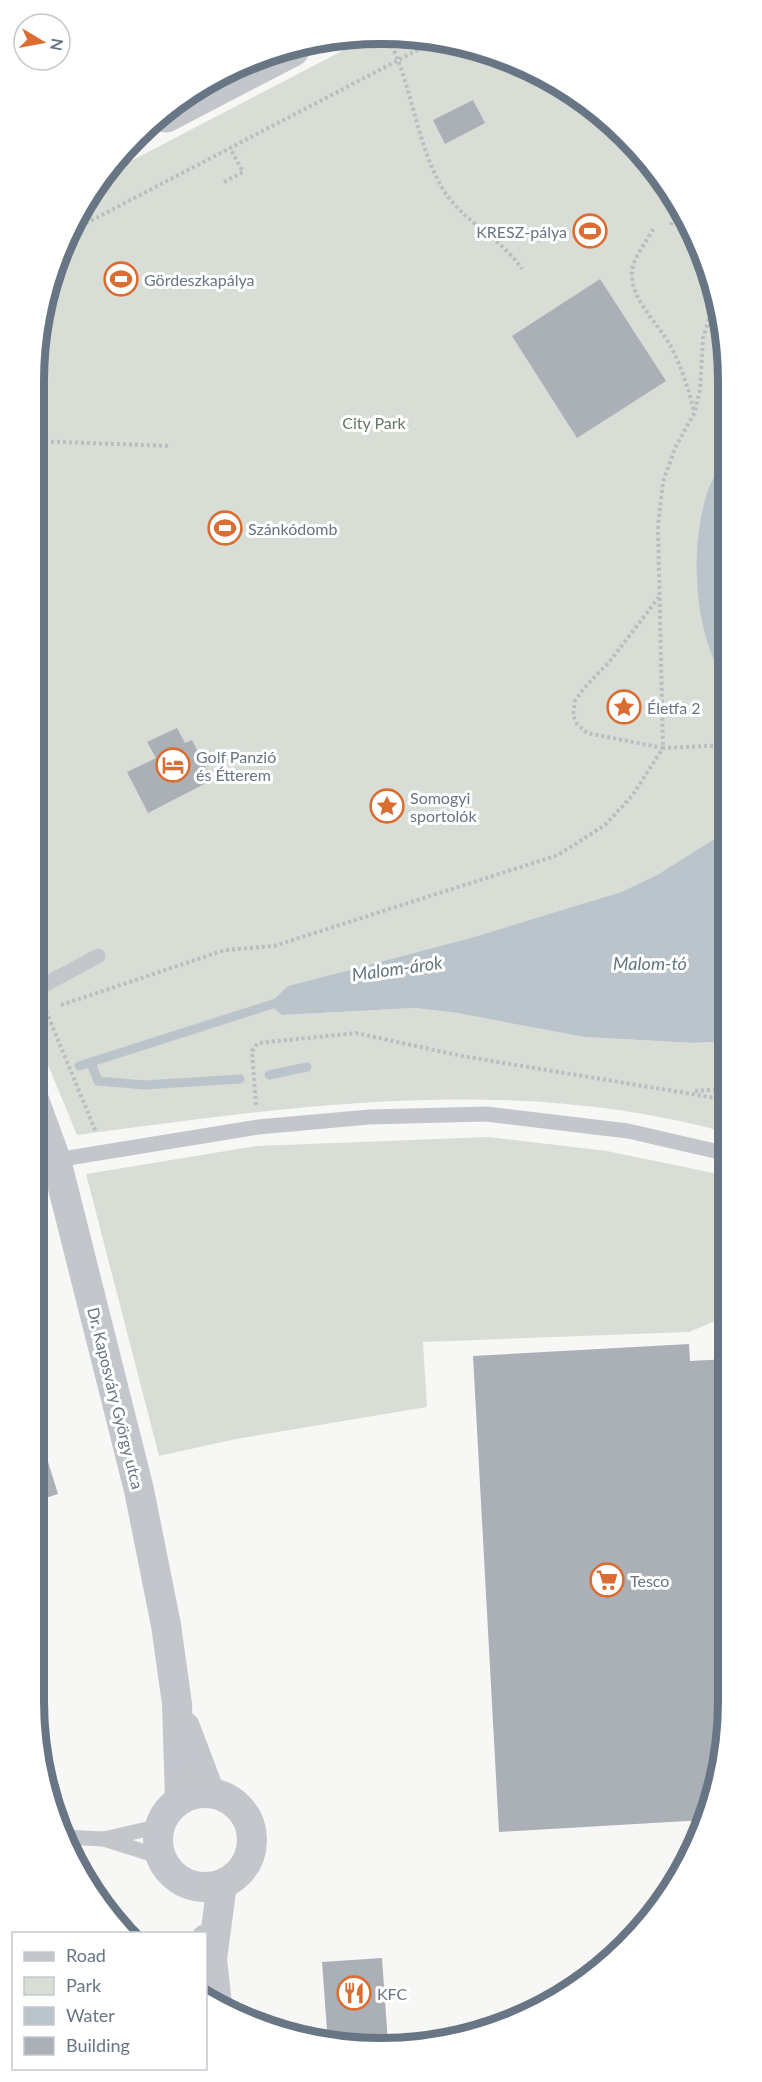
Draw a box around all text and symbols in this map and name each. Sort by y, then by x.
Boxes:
north arrow [12,12,72,72]
text: N [47,37,68,52]
sports icon: KRESZ-pálya [572,213,608,249]
place label: KRESZ-pálya [476,222,567,241]
sports icon: Gördeszkapálya [103,261,139,297]
place label: Gördeszkapálya [144,270,255,289]
park label: City Park [342,413,407,432]
sports icon: Szánkódomb [207,510,243,546]
place label: Szánkódomb [248,519,337,538]
place icon: Életfa 2 [606,689,642,725]
place label: Életfa 2 [647,698,701,717]
hotel icon: Golf Panzió és Étterem [155,747,191,783]
place label: Golf Panzió és Étterem [196,747,276,784]
place icon: Somogyi sportolók [369,788,405,824]
place label: Somogyi sportolók [410,788,477,825]
water label: Malom-árok [350,951,444,985]
water label: Malom-tó [613,952,687,974]
street label: Dr. Kaposváry György utca [84,1305,148,1491]
supermarket icon: Tesco [589,1562,625,1598]
place label: Tesco [630,1571,669,1590]
legend [12,1932,207,2070]
text: Road [66,1944,106,1966]
text: Park [66,1974,102,1996]
restaurant icon: KFC [336,1975,372,2011]
place label: KFC [377,1984,408,2003]
text: Water [66,2004,115,2026]
text: Building [66,2034,130,2056]

